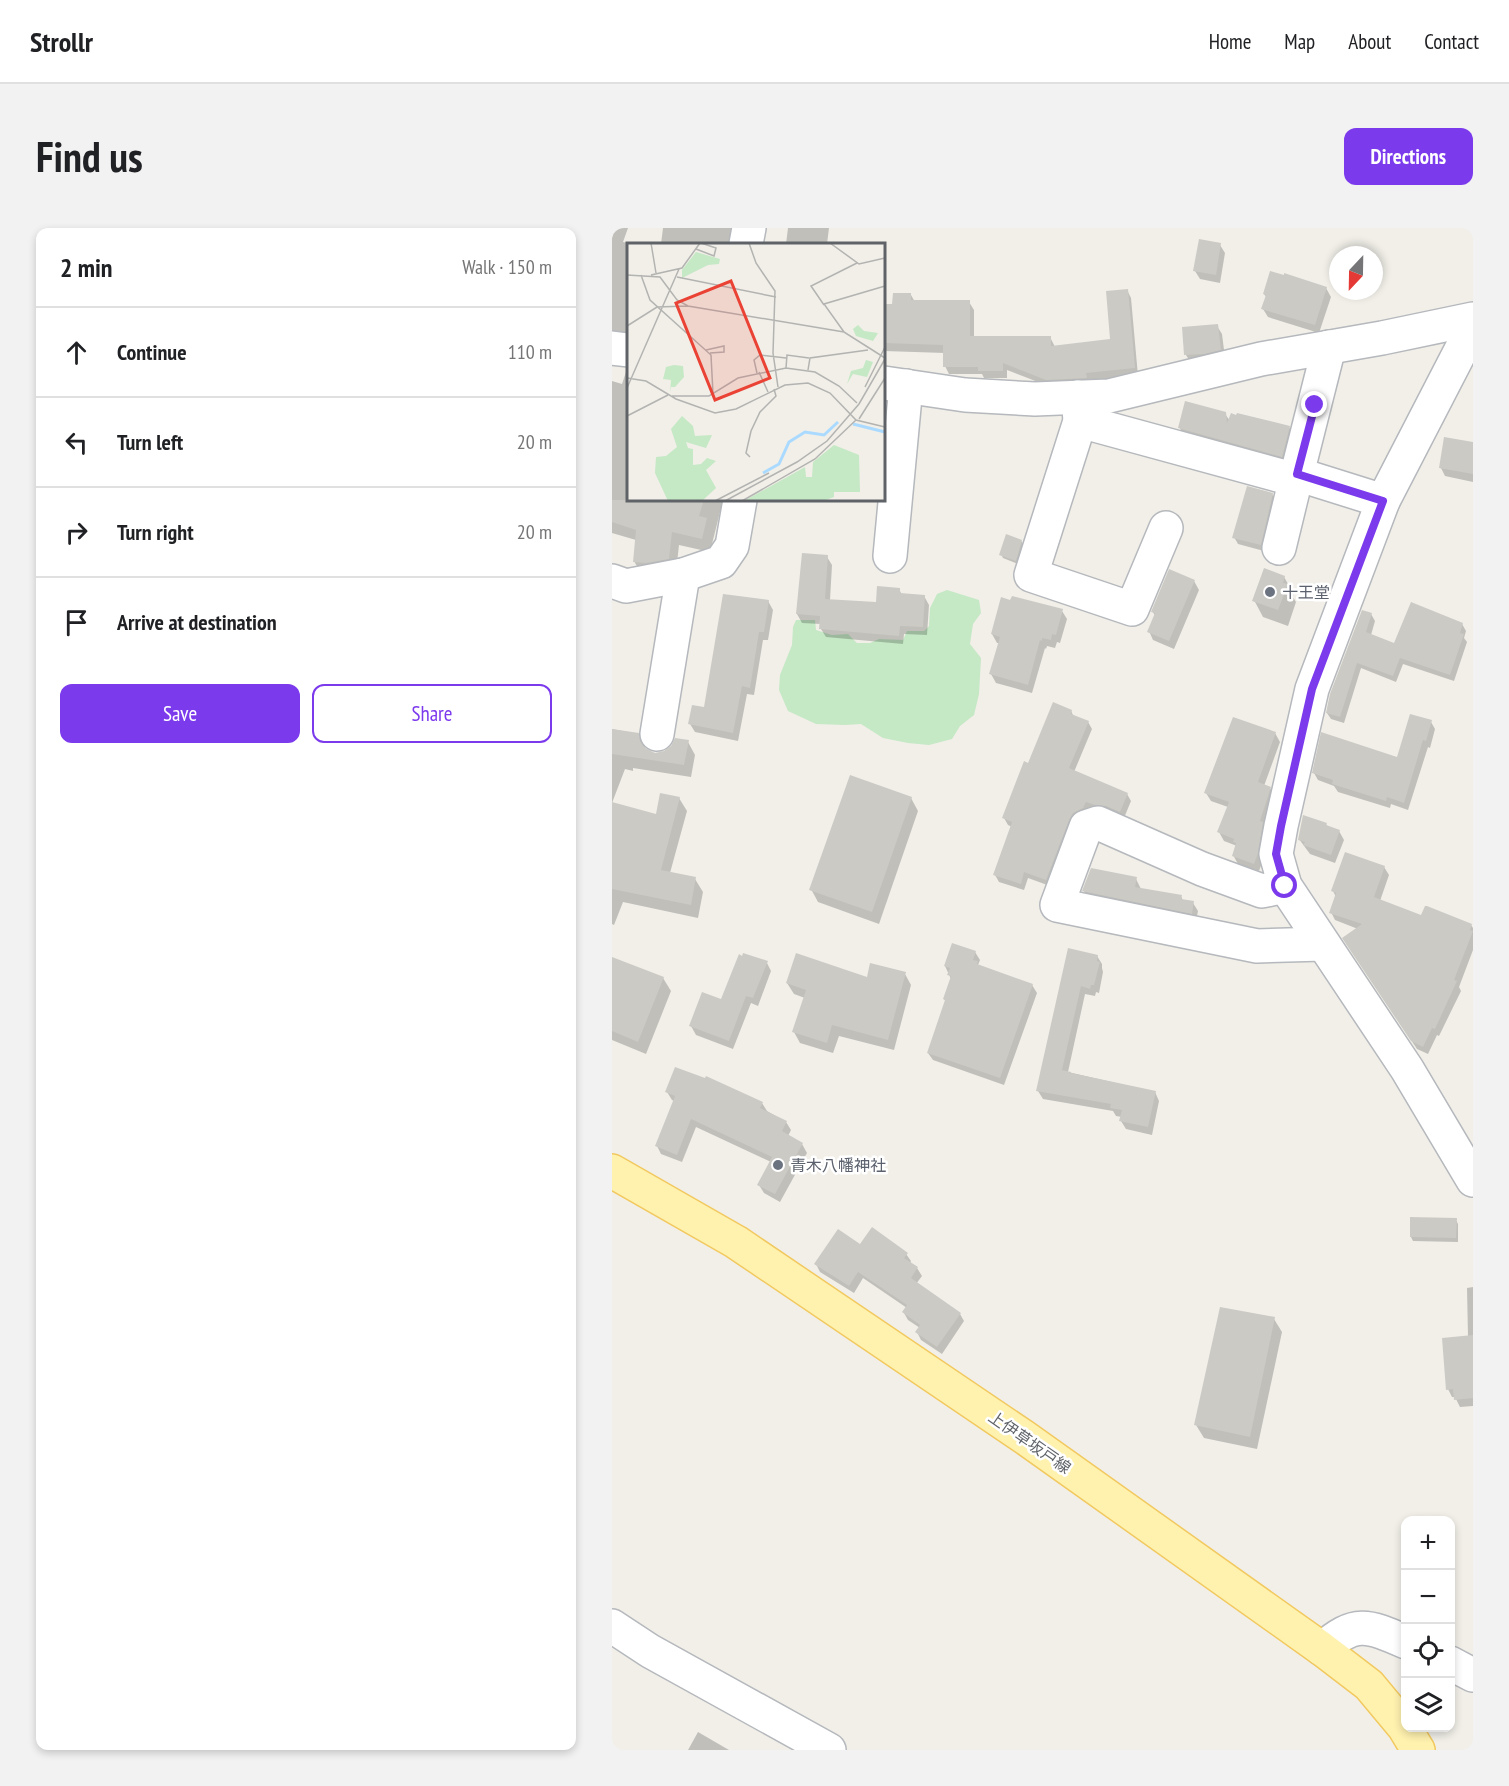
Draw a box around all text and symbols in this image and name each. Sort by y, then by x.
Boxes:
text: Strollr [30,23,93,60]
text: Home [1209,28,1251,55]
text: Map [1284,28,1315,55]
text: About [1348,28,1391,55]
text: Contact [1424,28,1479,55]
button: Directions [1344,128,1473,185]
text: Find us [36,129,143,184]
inset map [627,243,885,501]
north arrow [1329,246,1383,300]
text: 2 min [60,251,113,284]
text: Walk · 150 m [462,254,552,280]
icon: ahead [60,336,93,369]
text: Continue [117,338,187,366]
text: 110 m [508,339,552,365]
route end [1301,391,1327,417]
icon: left [60,426,93,459]
text: Turn left [117,428,183,456]
text: 20 m [517,429,552,455]
icon: right [60,516,93,549]
text: Turn right [117,518,194,546]
text: 20 m [517,519,552,545]
place label: 十王堂 [1282,582,1330,602]
marker: 十王堂 [1263,585,1277,599]
icon: arrive [60,606,93,639]
text: Arrive at destination [117,608,277,636]
button: Save [60,684,300,743]
button: Share [312,684,552,743]
route start [1271,872,1297,898]
place label: 青木八幡神社 [790,1155,886,1175]
marker: 青木八幡神社 [771,1158,785,1172]
street label: 上伊草坂戸線 [985,1406,1075,1478]
map controls [1401,1516,1455,1732]
button: + [1401,1516,1455,1570]
button: − [1401,1570,1455,1624]
button: locate [1401,1624,1455,1678]
button: layers [1401,1678,1455,1732]

